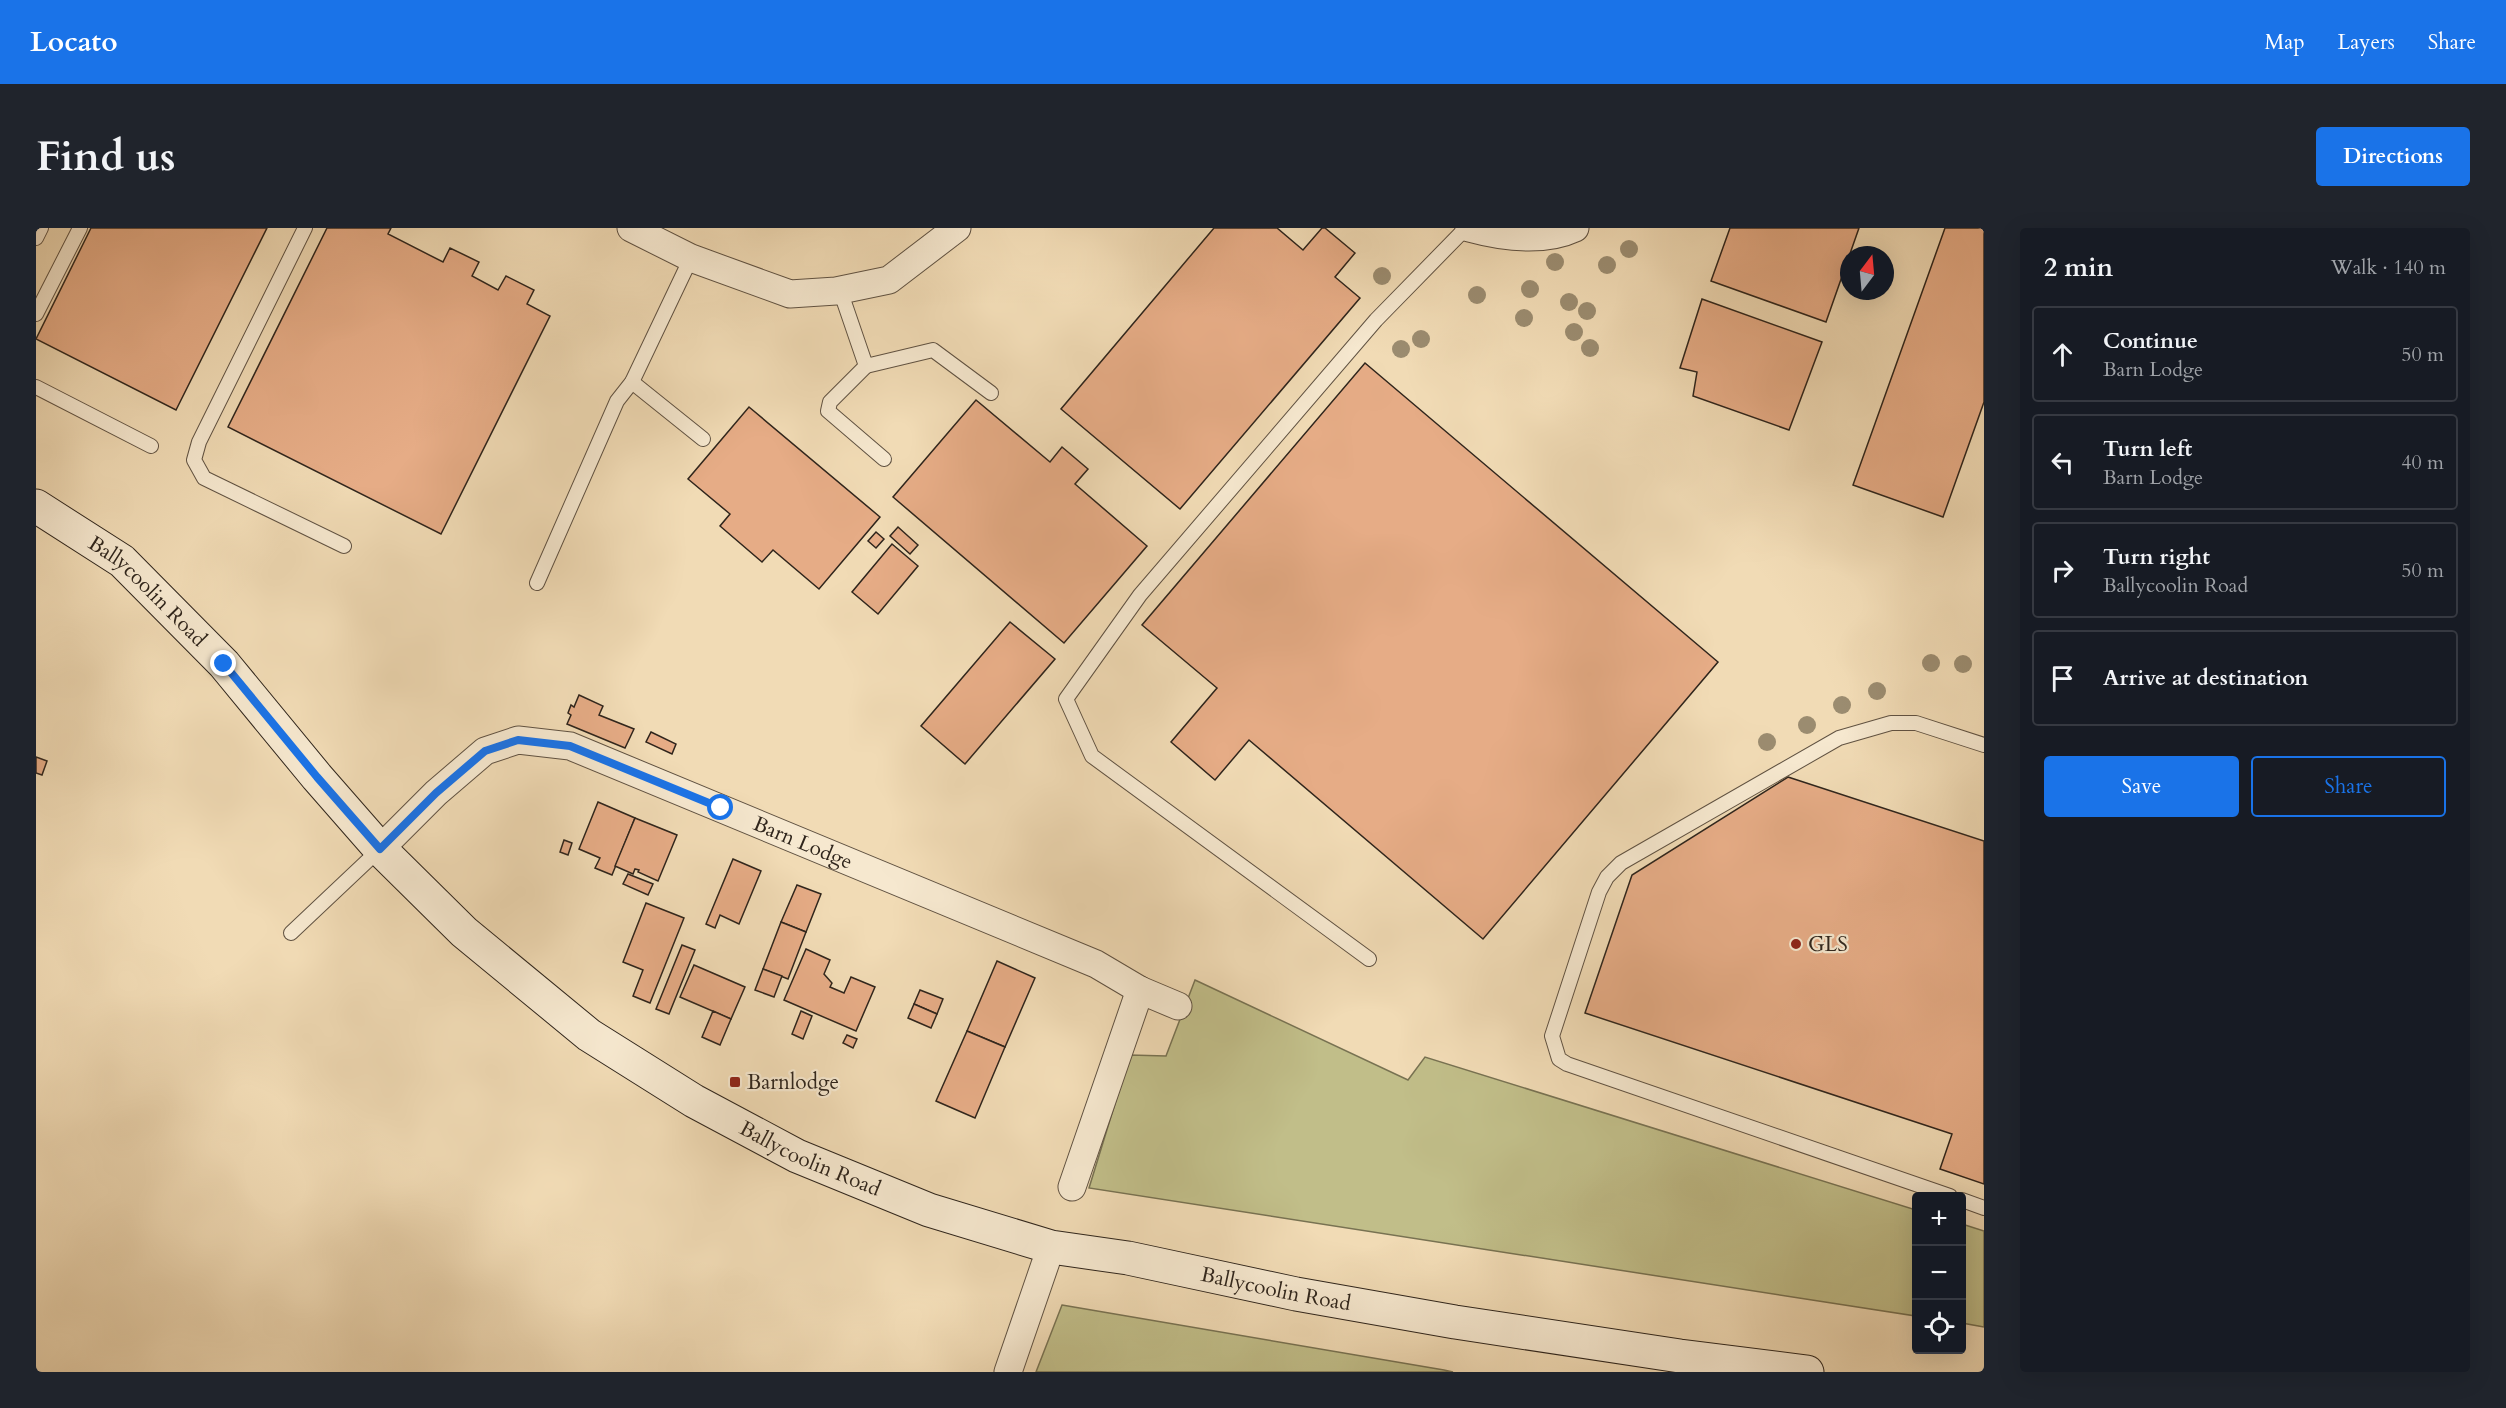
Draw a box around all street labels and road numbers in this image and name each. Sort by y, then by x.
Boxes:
street label: Ballycoolin Road [83,529,213,653]
street label: Barn Lodge [749,809,857,876]
street label: Ballycoolin Road [734,1113,885,1203]
street label: Ballycoolin Road [1198,1260,1353,1318]

